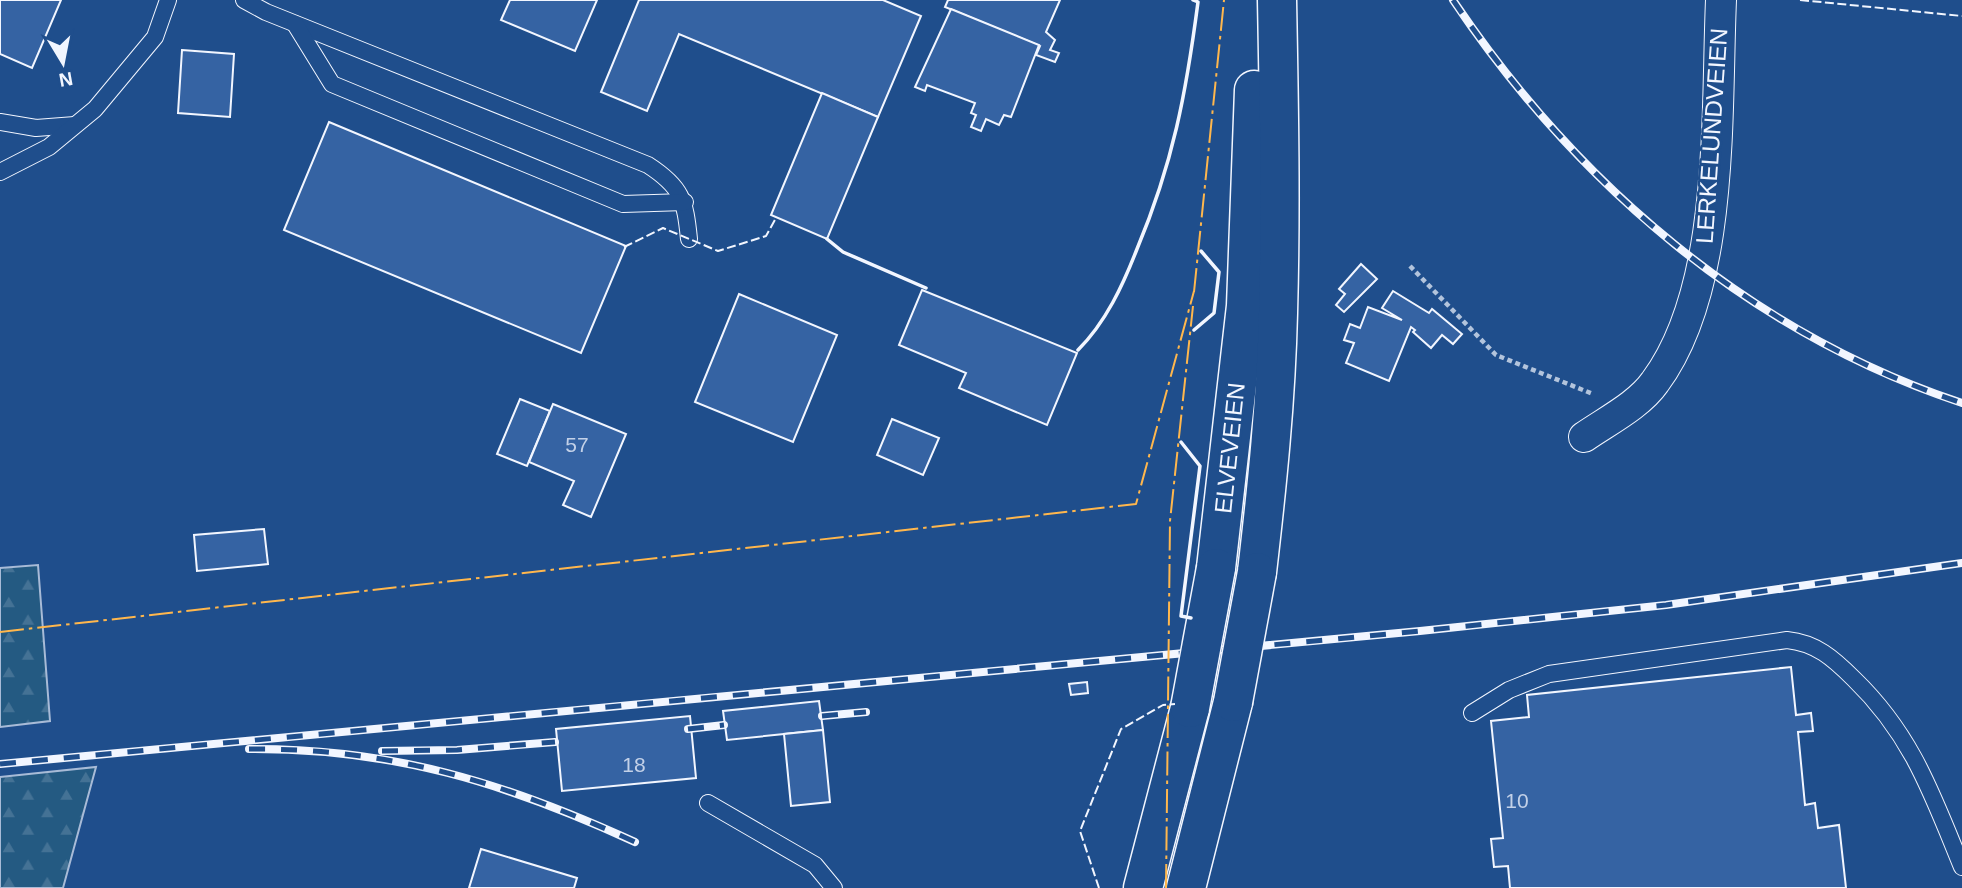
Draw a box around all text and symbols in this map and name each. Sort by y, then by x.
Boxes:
street label: LERKELUNDVEIEN [1690,27,1733,245]
north arrow [28,28,98,98]
text: N [57,68,74,91]
street label: ELVEVEIEN [1209,381,1250,515]
house number: 57 [565,433,589,456]
house number: 18 [622,753,646,776]
house number: 10 [1505,789,1529,812]

